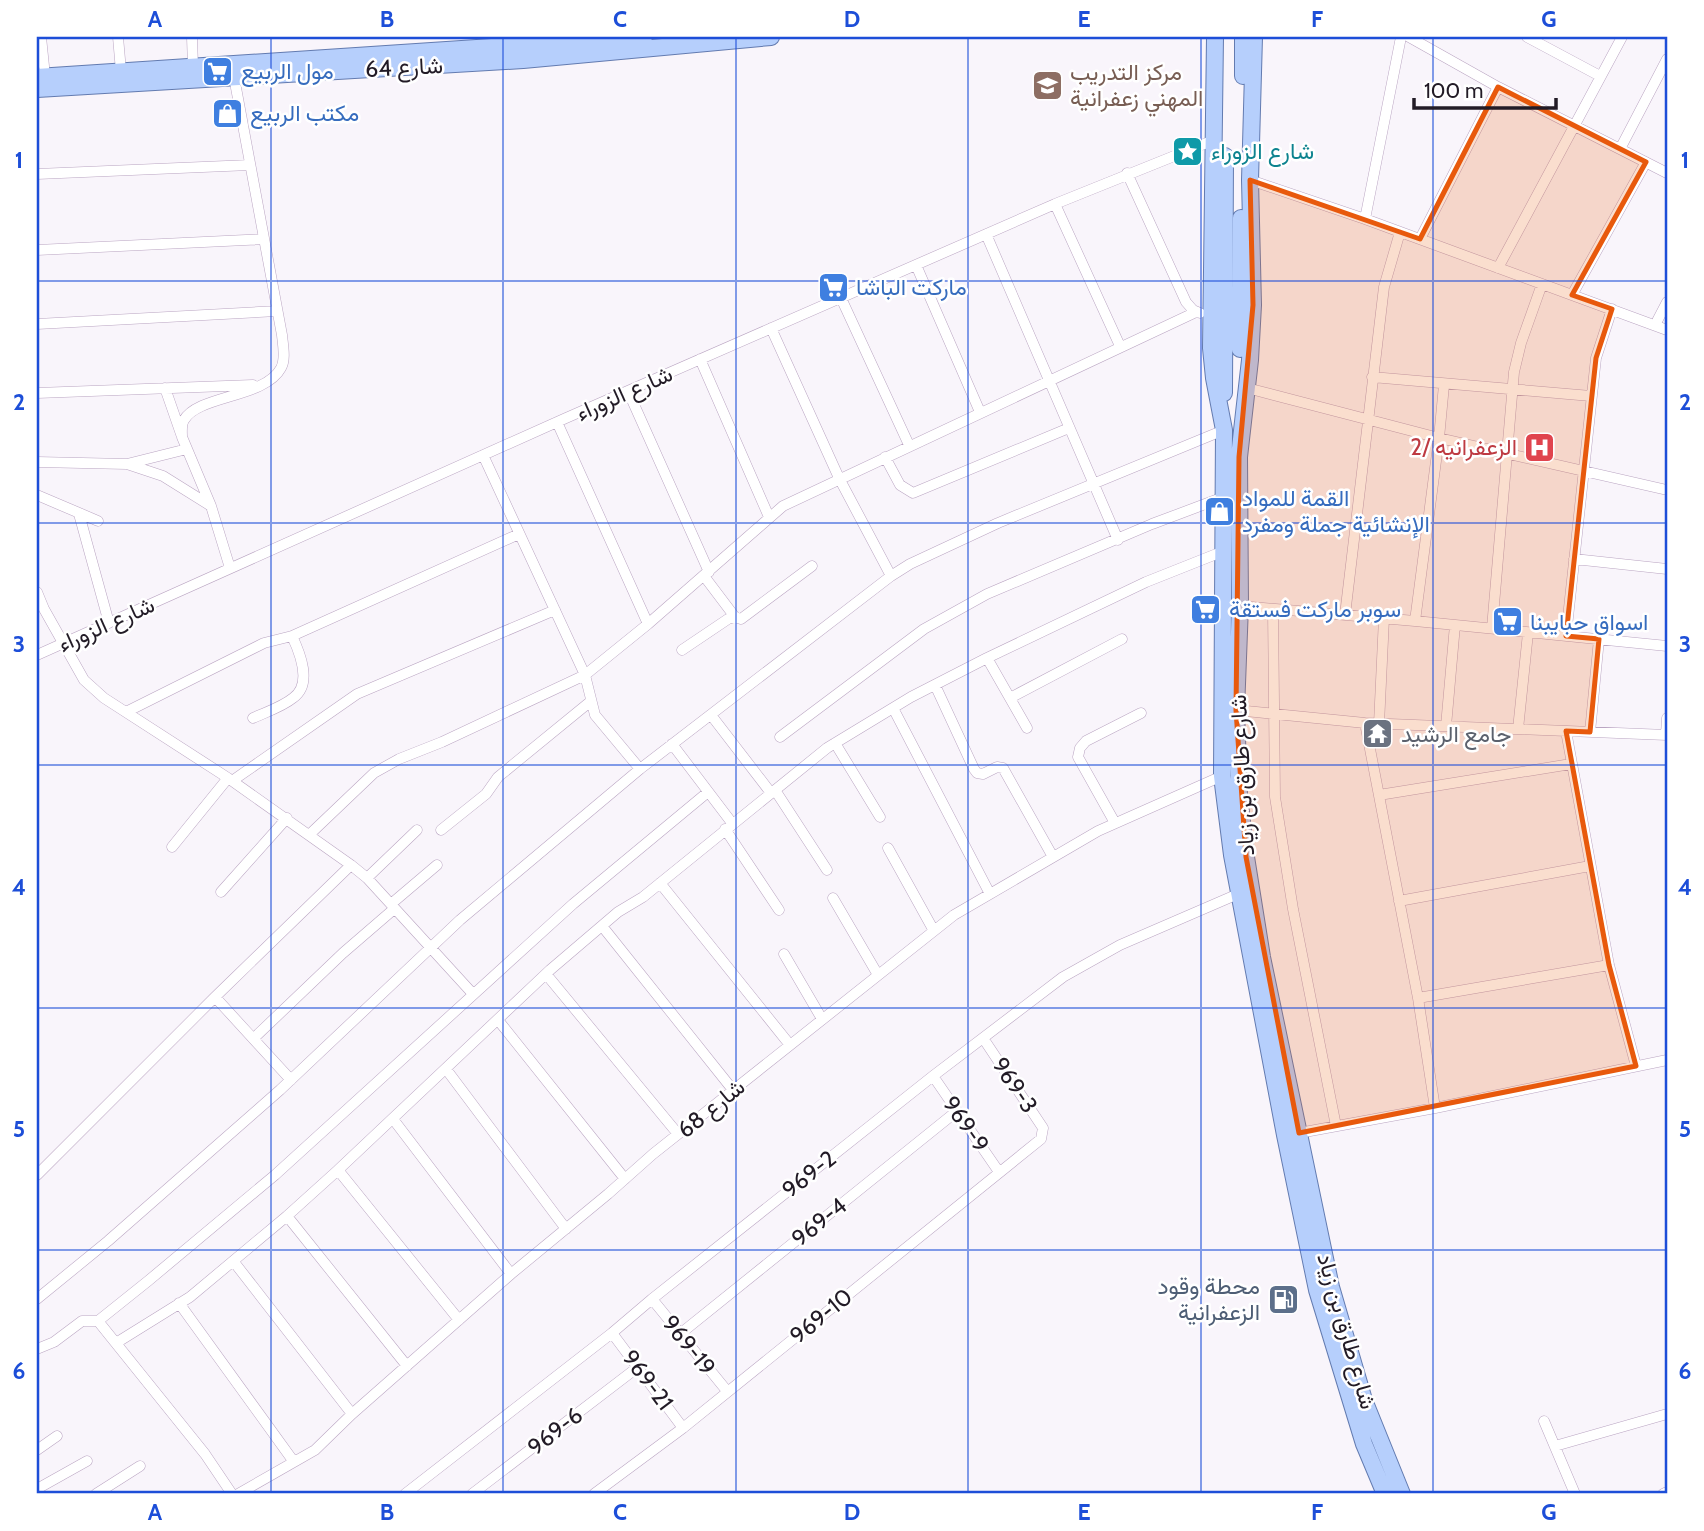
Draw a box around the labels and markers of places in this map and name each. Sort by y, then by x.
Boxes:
supermarket icon: مول الربيع [201,54,235,88]
place label: مول الربيع [241,57,334,87]
place label: مركز التدريب المهني زعفرانية [1070,58,1203,117]
school or university icon: مركز التدريب المهني زعفرانية [1030,68,1064,102]
shop icon: مكتب الربيع [210,96,244,130]
place label: مكتب الربيع [250,99,359,129]
place icon: شارع الزوراء [1171,134,1205,168]
place label: شارع الزوراء [1211,137,1314,167]
supermarket icon: ماركت الباشا [816,270,850,304]
place label: ماركت الباشا [856,273,967,302]
hospital icon: الزعفرانيه /2 [1523,430,1557,464]
place label: الزعفرانيه /2 [1410,433,1517,462]
place label: القمة للمواد الإنشائية جملة ومفرد [1242,484,1430,539]
shop icon: القمة للمواد الإنشائية جملة ومفرد [1202,494,1236,528]
supermarket icon: سوبر ماركت فستقة [1189,592,1223,626]
place label: سوبر ماركت فستقة [1229,595,1401,624]
supermarket icon: اسواق حبايبنا [1490,605,1524,639]
place label: اسواق حبايبنا [1530,608,1648,637]
temple icon: جامع الرشيد [1361,717,1395,751]
place label: جامع الرشيد [1401,720,1511,750]
place label: محطة وقود الزعفرانية [1157,1272,1260,1327]
fuel station icon: محطة وقود الزعفرانية [1266,1282,1300,1316]

